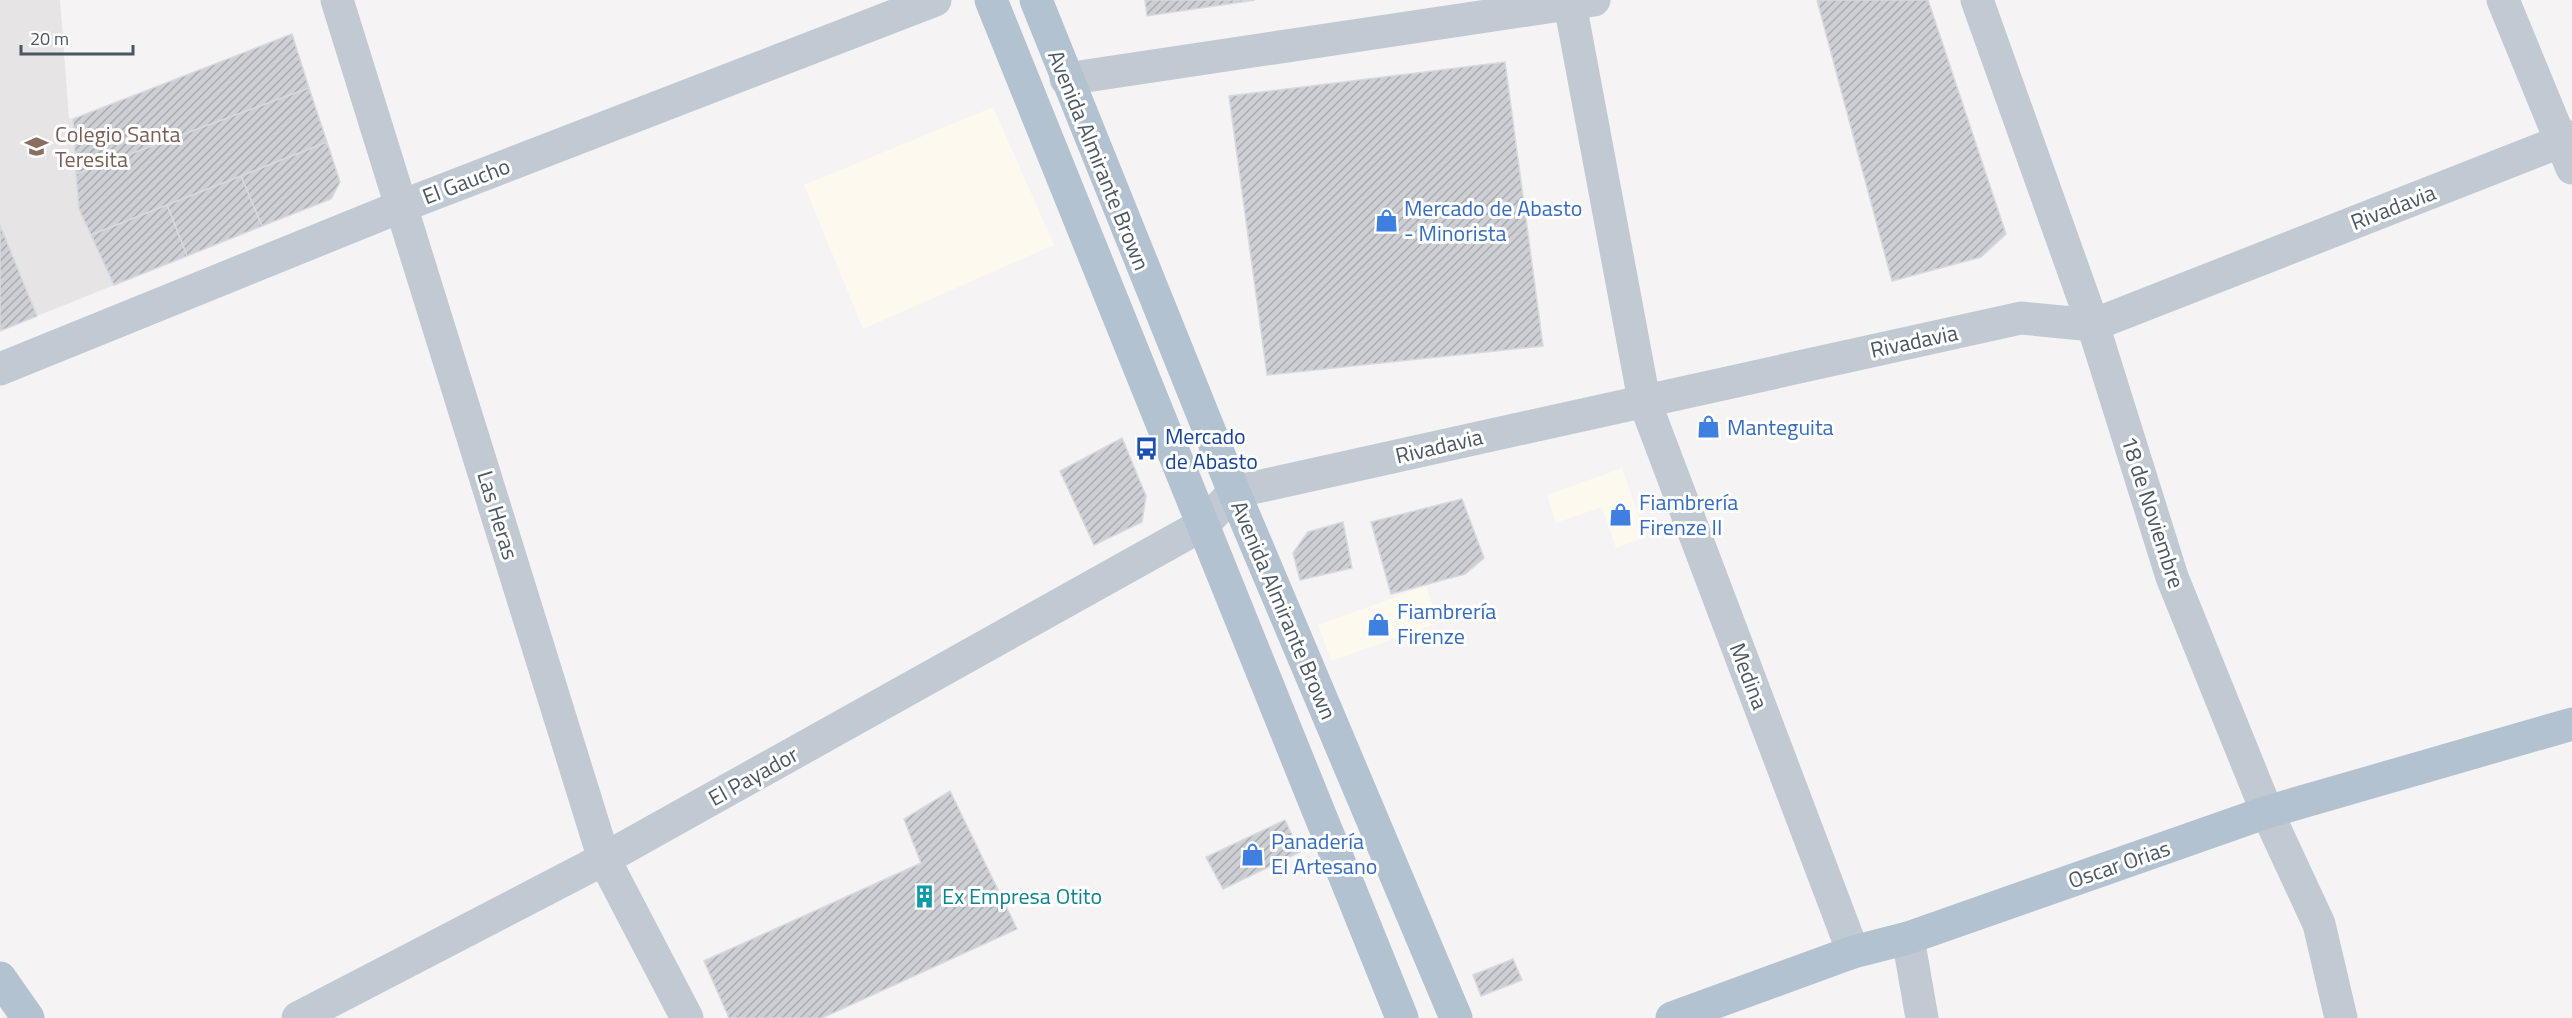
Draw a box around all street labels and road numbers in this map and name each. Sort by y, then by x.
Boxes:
street label: Avenida Almirante Brown [1039,45,1159,275]
street label: El Gaucho [417,149,515,213]
street label: Rivadavia [2345,175,2441,239]
street label: Rivadavia [1867,315,1961,367]
street label: Rivadavia [1392,419,1486,473]
street label: 18 de Noviembre [2112,432,2194,592]
street label: Las Heras [468,466,528,564]
street label: Avenida Almirante Brown [1222,495,1346,725]
street label: Medina [1721,638,1777,714]
street label: El Payador [702,737,805,815]
street label: Oscar Orias [2063,831,2175,897]

